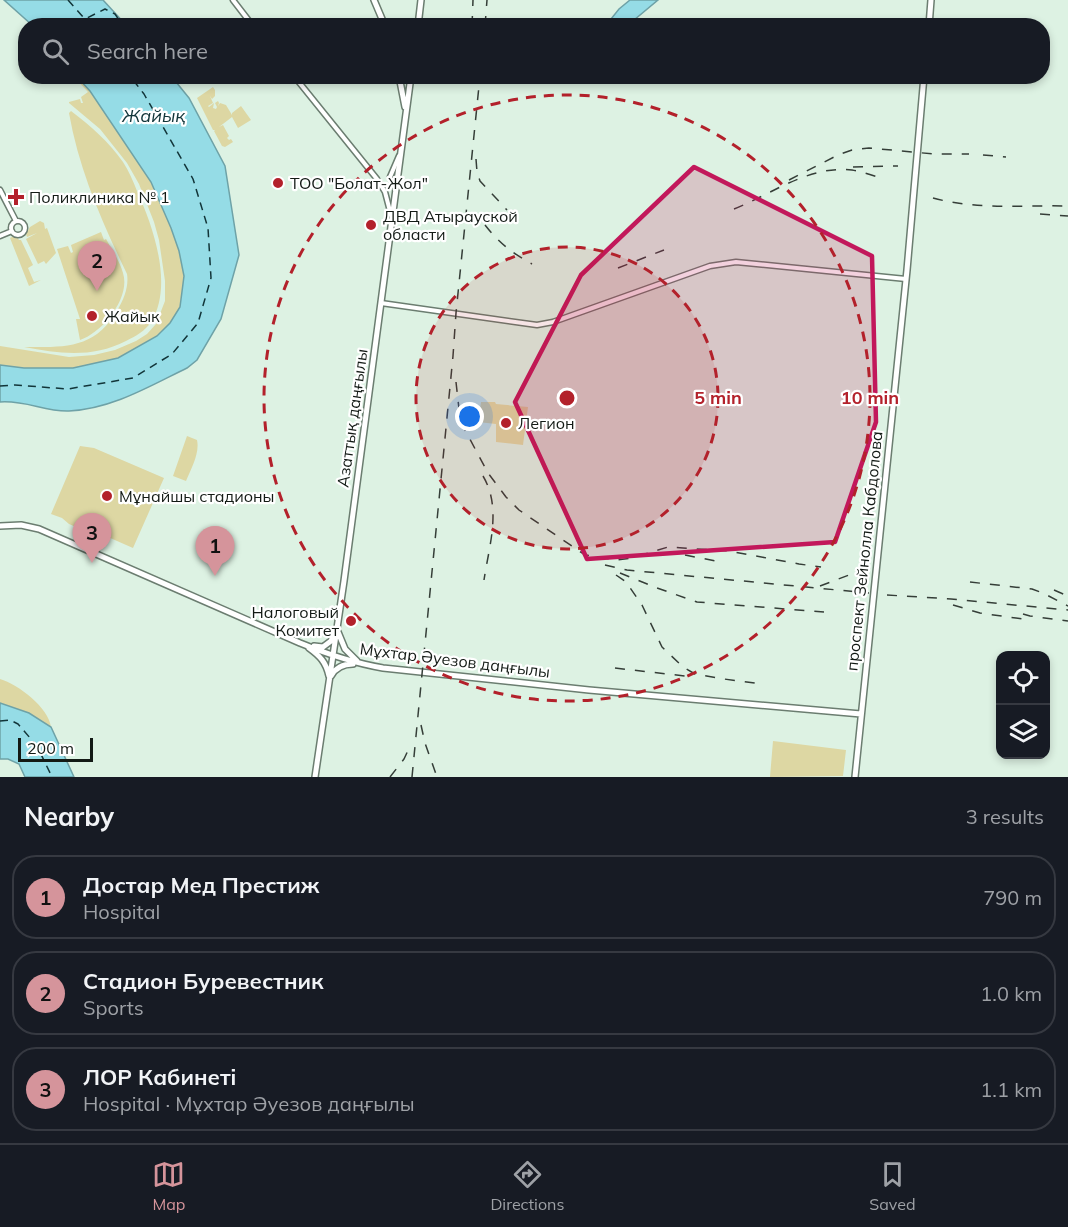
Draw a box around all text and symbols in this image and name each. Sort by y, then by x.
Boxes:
search box [18,18,1050,84]
icon: search [39,35,72,68]
text: Search here [87,37,208,65]
water label: Жайық [121,104,186,127]
place label: ТОО "Болат-Жол" [290,173,428,193]
marker: ТОО "Болат-Жол" [271,176,285,190]
place label: Поликлиника № 1 [29,187,170,207]
marker: Поликлиника № 1 [7,188,25,206]
place label: ДВД Атырауской области [383,206,518,244]
marker: ДВД Атырауской области [364,218,378,232]
pin: 2 [78,242,116,291]
place label: Жайык [104,306,160,326]
marker: Жайык [85,309,99,323]
street label: Азаттық даңғылы [332,348,372,488]
text: 5 min [694,386,742,409]
text: 10 min [841,386,899,409]
centre of rings [557,388,577,408]
your location [455,402,484,431]
place label: Легион [518,413,575,433]
marker: Легион [499,416,513,430]
street label: проспект Зейнолла Кабдолова [841,430,887,672]
place label: Мұнайшы стадионы [119,486,274,506]
marker: Мұнайшы стадионы [100,489,114,503]
pin: 3 [72,514,112,563]
pin: 1 [196,526,234,576]
place label: Налоговый Комитет [252,602,340,640]
marker: Налоговый Комитет [344,614,358,628]
street label: Мұхтар Әуезов даңғылы [359,638,551,682]
map controls [996,651,1050,759]
button: locate [996,651,1050,705]
button: layers [996,705,1050,759]
scale bar [18,735,93,762]
text: 200 m [27,738,74,758]
text: Nearby [24,800,114,833]
text: 3 results [966,804,1044,829]
text: Достар Мед Престиж [83,871,319,899]
text: 1 [40,885,52,910]
text: 790 m [983,885,1042,910]
text: Hospital [83,899,160,924]
text: Стадион Буревестник [83,967,324,995]
text: 2 [40,981,52,1006]
text: 1.0 km [980,981,1042,1006]
text: Sports [83,995,144,1020]
text: ЛОР Кабинетi [83,1063,236,1091]
text: 3 [40,1077,52,1102]
text: 1.1 km [980,1077,1042,1102]
text: Hospital · Мұхтар Әуезов даңғылы [83,1091,415,1116]
tab: Map [152,1158,185,1214]
tab: Directions [490,1158,564,1214]
tab: Saved [869,1158,916,1214]

